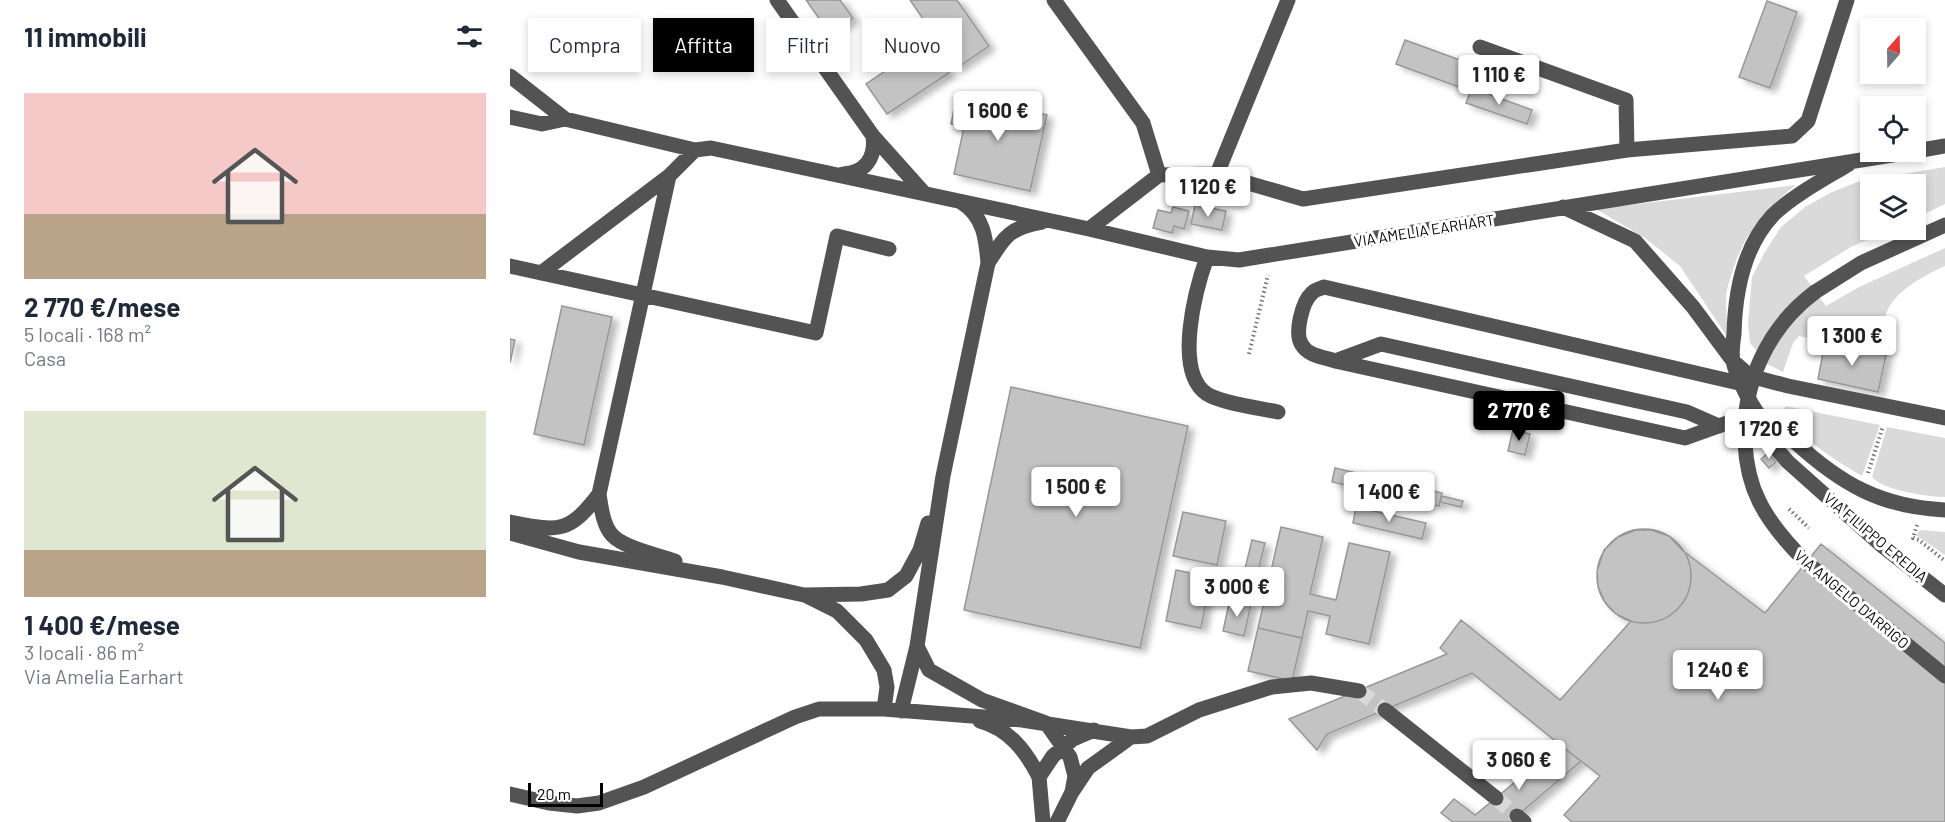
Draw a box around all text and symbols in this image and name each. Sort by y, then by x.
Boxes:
chip: Compra [528,18,641,72]
chip: Affitta [653,18,754,72]
chip: Filtri [766,18,850,72]
chip: Nuovo [862,18,962,72]
north arrow [1860,18,1926,84]
map controls [1860,18,1926,240]
icon: filters [453,20,486,53]
text: 11 immobili [24,21,147,52]
pin: 1 110 € [1444,55,1554,106]
text: 1 110 € [1472,62,1526,86]
pin: 1 600 € [943,91,1053,142]
button: locate [1860,96,1926,162]
text: 1 600 € [967,98,1029,122]
icon: home [201,132,309,240]
pin: 1 120 € [1153,167,1263,218]
text: 1 120 € [1179,174,1237,198]
button: layers [1860,174,1926,240]
street label: VIA AMELIA EARHART [1352,210,1496,250]
text: 2 770 €/mese [24,291,181,322]
pin: 1 300 € [1797,316,1907,367]
text: 5 locali · 168 m² [24,322,151,346]
text: 1 300 € [1821,323,1883,347]
text: Casa [24,346,66,370]
pin: 2 770 € [1464,391,1574,442]
text: 2 770 € [1487,398,1551,422]
pin: 1 720 € [1714,409,1824,460]
text: 1 720 € [1739,416,1799,440]
icon: home [201,450,309,558]
pin: 1 500 € [1021,467,1131,518]
pin: 1 400 € [1334,472,1444,523]
text: 1 500 € [1045,474,1107,498]
text: 1 400 € [1358,479,1420,503]
street label: VIA FILIPPO EREDIA [1821,489,1931,585]
street label: VIA ANGELO D'ARRIGO [1791,546,1913,652]
pin: 3 000 € [1182,567,1292,618]
text: 3 000 € [1204,574,1270,598]
text: 1 400 €/mese [24,609,180,640]
text: 3 locali · 86 m² [24,640,144,664]
pin: 1 240 € [1663,650,1773,701]
text: 1 240 € [1687,657,1749,681]
text: Via Amelia Earhart [24,664,184,688]
pin: 3 060 € [1464,740,1574,791]
text: 3 060 € [1486,747,1552,771]
scale bar [528,780,603,808]
text: 20 m [537,784,571,803]

